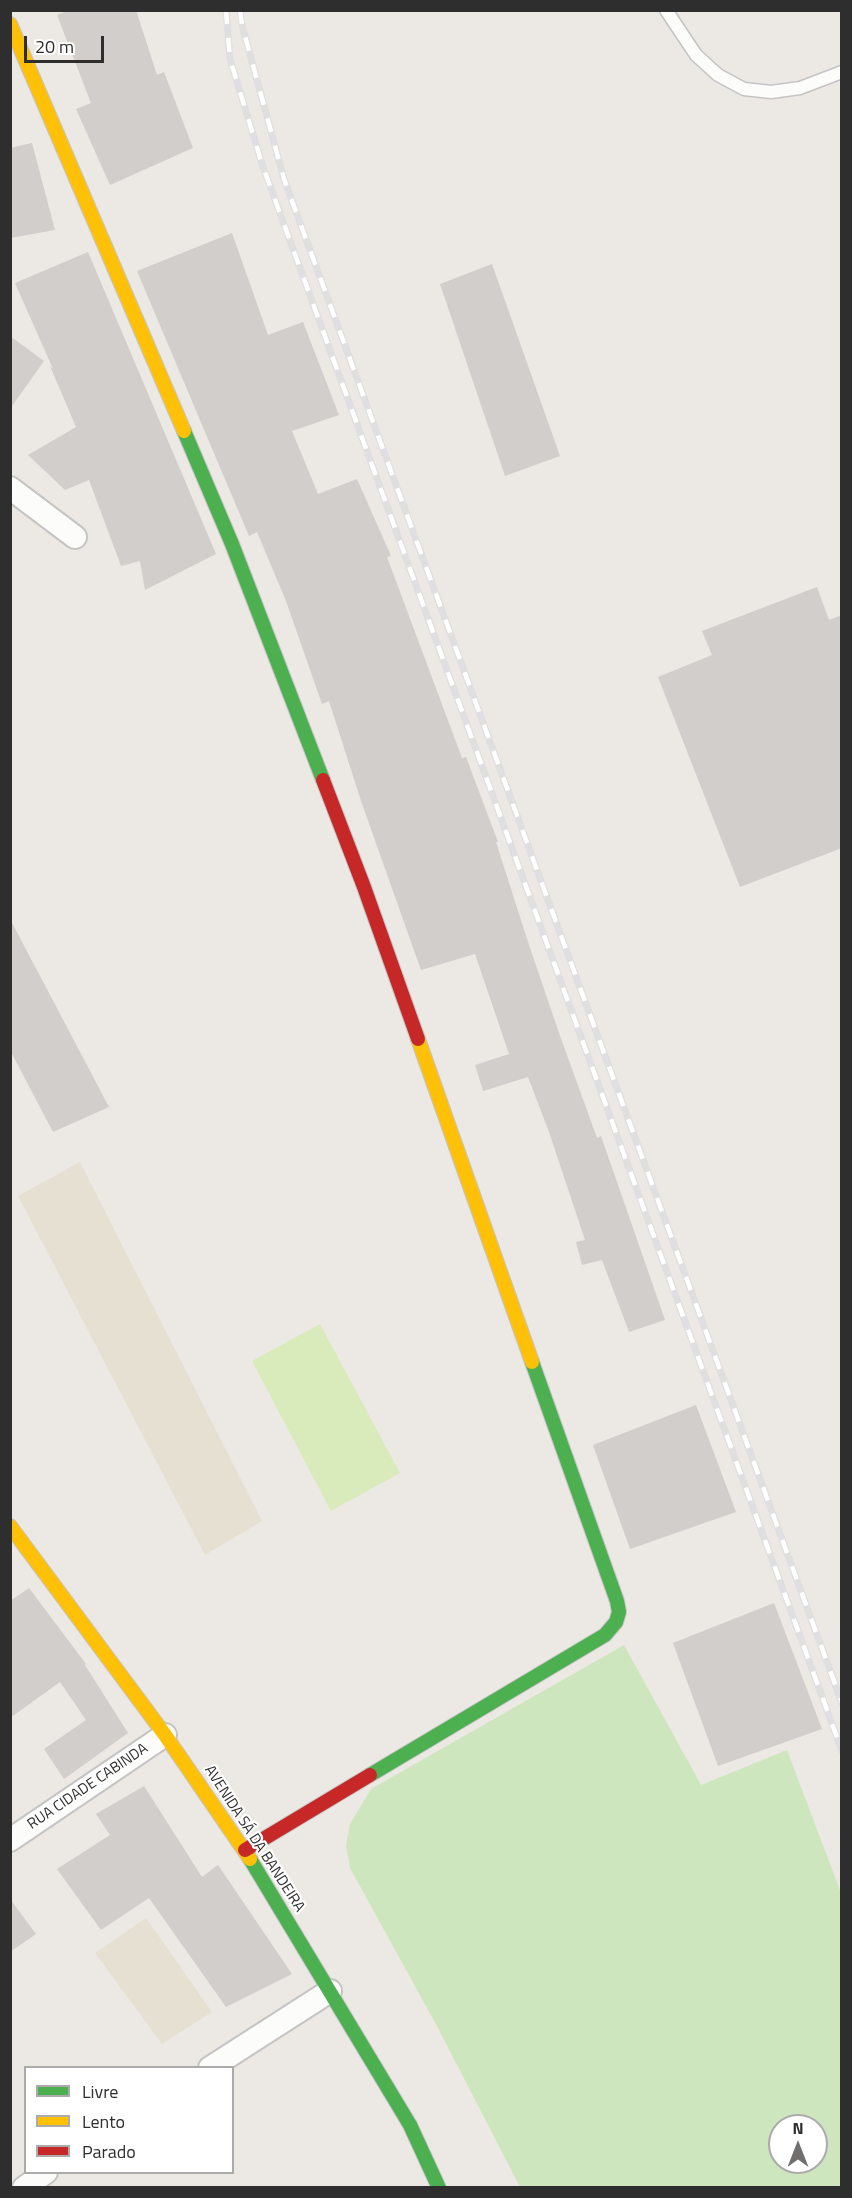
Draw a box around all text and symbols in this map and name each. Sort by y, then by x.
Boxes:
scale bar [27,24,106,62]
text: 20 m [35,33,74,60]
street label: RUA CIDADE CABINDA [24,1740,152,1834]
street label: AVENIDA SÁ DA BANDEIRA [200,1762,308,1916]
legend [24,2066,234,2174]
text: Livre [82,2078,118,2105]
text: Lento [82,2108,125,2135]
north arrow [768,2114,828,2174]
text: N [792,2116,804,2140]
text: Parado [82,2138,136,2165]

